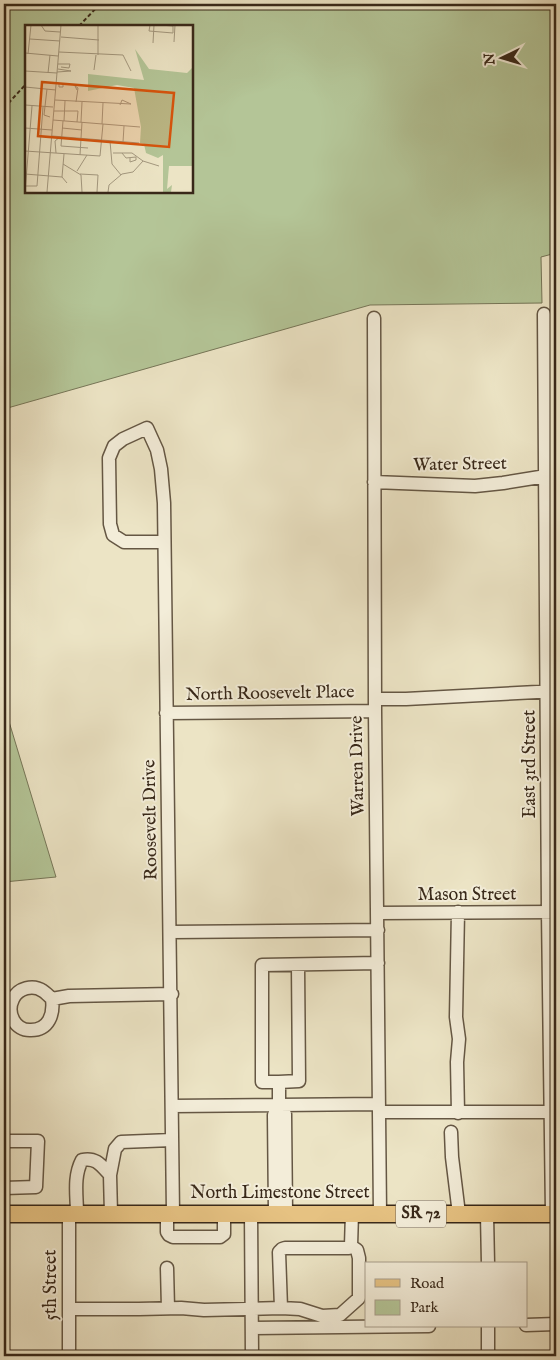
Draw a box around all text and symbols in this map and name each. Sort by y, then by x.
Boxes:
inset map [25,25,192,192]
north arrow [478,32,528,82]
text: N [481,52,500,67]
street label: Water Street [413,453,507,477]
street label: North Roosevelt Place [185,681,355,707]
street label: East 3rd Street [519,710,542,818]
street label: Warren Drive [346,715,370,817]
street label: Roosevelt Drive [138,759,164,881]
street label: Mason Street [418,884,516,907]
street label: North Limestone Street [190,1182,370,1205]
road number: SR 72 [396,1200,446,1228]
street label: 5th Street [40,1250,63,1320]
legend [365,1262,528,1328]
text: Road [410,1274,445,1293]
text: Park [410,1298,440,1317]

